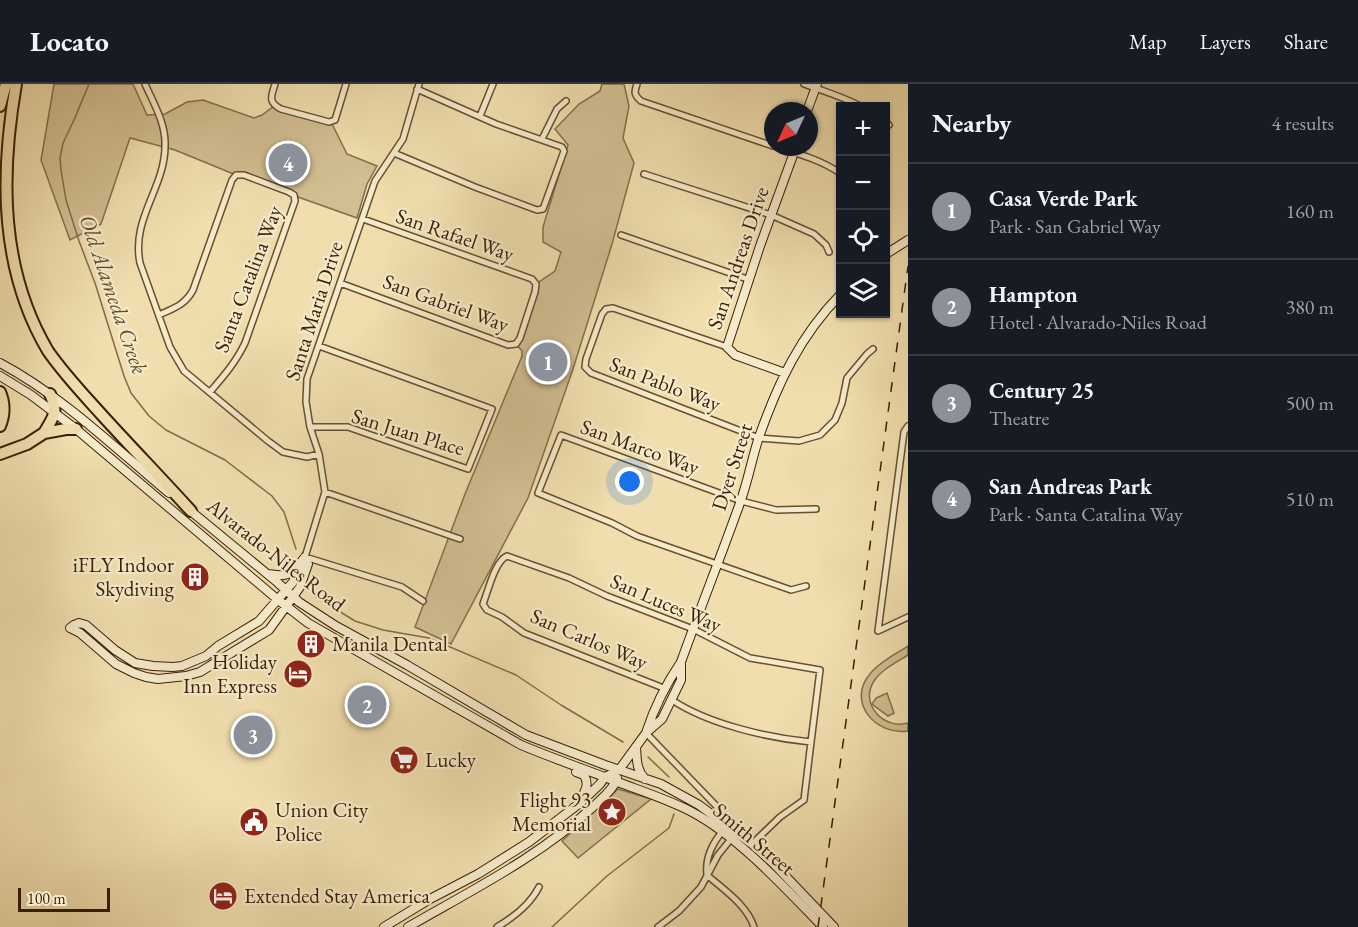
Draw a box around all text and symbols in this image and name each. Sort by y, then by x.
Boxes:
text: Locato [30,23,109,59]
text: Map [1129,28,1167,55]
text: Layers [1200,28,1251,55]
text: Share [1284,28,1328,55]
north arrow [764,102,818,156]
map controls [836,102,890,318]
button: + [836,102,890,156]
text: Nearby [932,106,1012,140]
text: 4 results [1271,110,1334,136]
pin: 4 [268,140,308,185]
button: − [836,156,890,210]
street label: San Andreas Drive [700,183,775,333]
text: Casa Verde Park [989,184,1137,213]
text: 1 [946,198,957,224]
text: 160 m [1286,198,1334,224]
street label: Santa Catalina Way [207,201,288,356]
street label: San Rafael Way [393,202,519,268]
button: locate [836,210,890,264]
water label: Old Alameda Creek [73,211,154,378]
text: Park · San Gabriel Way [989,213,1161,239]
street label: Santa Maria Drive [278,238,349,384]
button: layers [836,264,890,318]
street label: San Gabriel Way [380,267,514,338]
text: Hampton [989,280,1078,309]
text: 2 [946,294,957,320]
text: 380 m [1286,294,1334,320]
text: Hotel · Alvarado-Niles Road [989,309,1207,335]
pin: 1 [528,340,568,384]
street label: San Pablo Way [606,350,725,417]
text: Century 25 [989,376,1094,405]
text: 3 [946,390,957,416]
text: 500 m [1286,390,1334,416]
street label: San Juan Place [348,402,468,461]
text: Theatre [989,405,1049,431]
street label: San Marco Way [577,413,704,481]
street label: Dyer Street [705,419,758,514]
your location [615,467,644,496]
text: San Andreas Park [989,472,1152,501]
text: 4 [946,486,957,512]
text: 510 m [1286,486,1334,512]
street label: Alvarado-Niles Road [201,491,351,617]
text: Park · Santa Catalina Way [989,501,1183,527]
place label: iFLY Indoor Skydiving [73,551,175,602]
building icon: iFLY Indoor Skydiving [179,561,211,593]
street label: San Luces Way [606,567,727,638]
street label: San Carlos Way [527,602,653,676]
building icon: Manila Dental [295,628,327,660]
place label: Manila Dental [332,630,448,657]
place label: Holiday Inn Express [183,648,278,699]
hotel icon: Holiday Inn Express [282,658,314,690]
pin: 2 [348,682,386,728]
pin: 3 [234,712,272,758]
supermarket icon: Lucky [388,744,420,776]
place label: Lucky [425,746,477,773]
place label: Flight 93 Memorial [512,786,591,837]
place label: Union City Police [275,796,369,847]
place icon: Flight 93 Memorial [596,796,628,828]
street label: Smith Street [708,796,801,881]
public building icon: Union City Police [238,806,270,838]
hotel icon: Extended Stay America [207,880,239,912]
place label: Extended Stay America [244,882,431,909]
scale bar [18,885,110,912]
text: 100 m [27,888,66,909]

